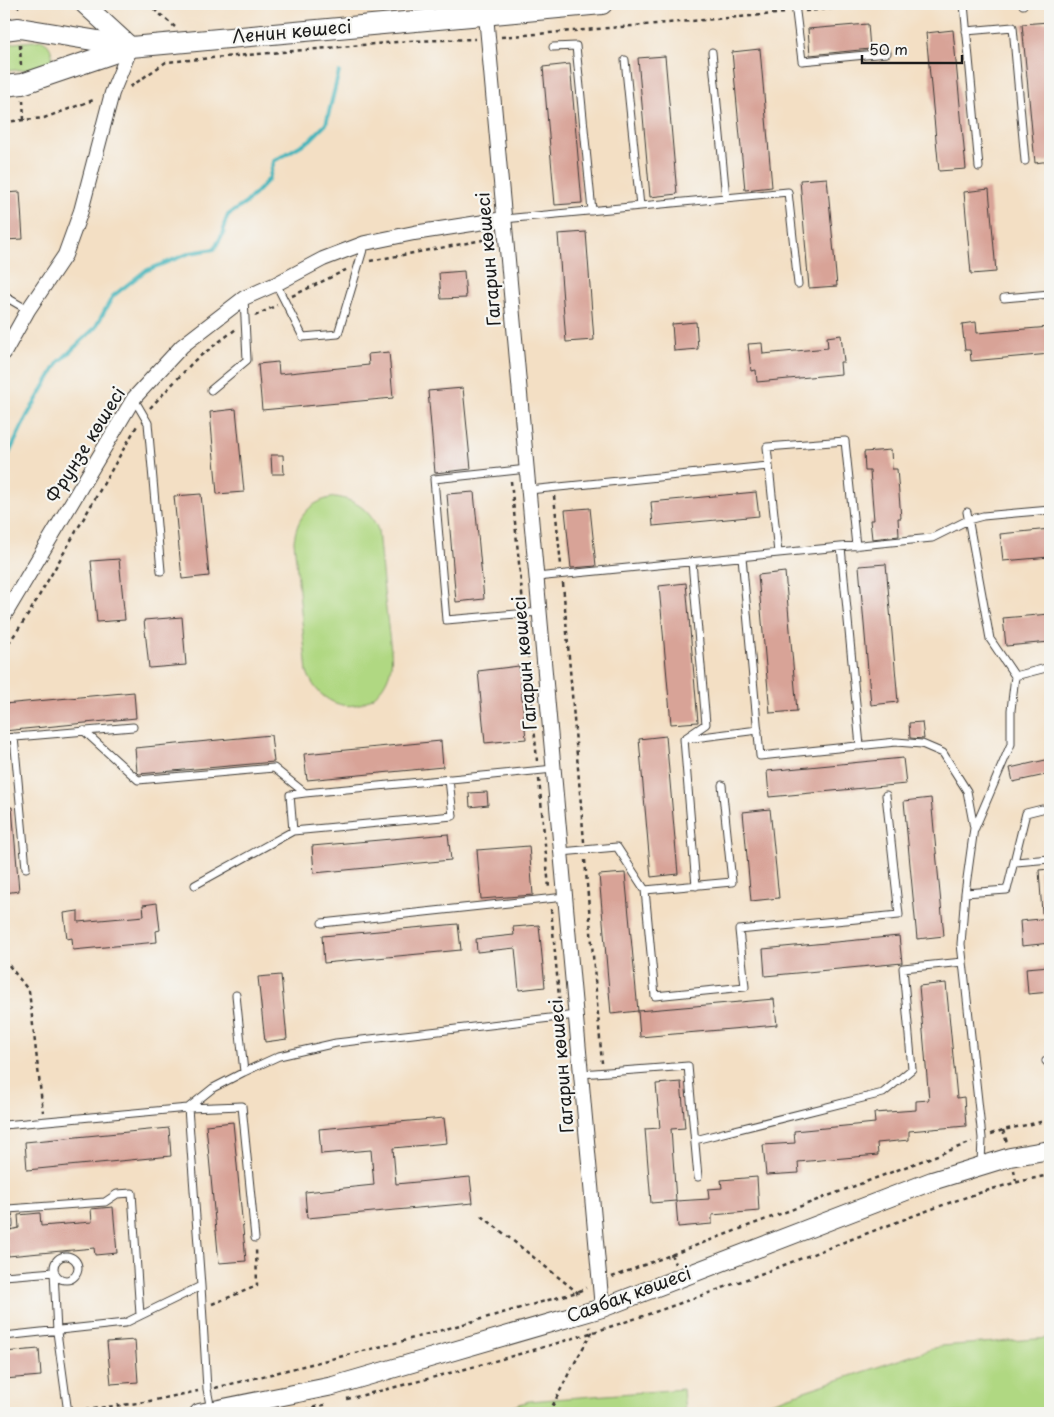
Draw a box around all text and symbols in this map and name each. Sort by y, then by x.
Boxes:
street label: Ленин көшесі [231,12,353,49]
scale bar [862,32,962,64]
text: 50 m [869,37,908,60]
street label: Гагарин көшесі [468,191,507,327]
street label: Фрунзе көшесі [38,381,131,507]
street label: Гагарин көшесі [504,595,543,731]
street label: Гагарин көшесі [541,998,580,1134]
street label: Саябақ көшесі [562,1258,695,1329]

